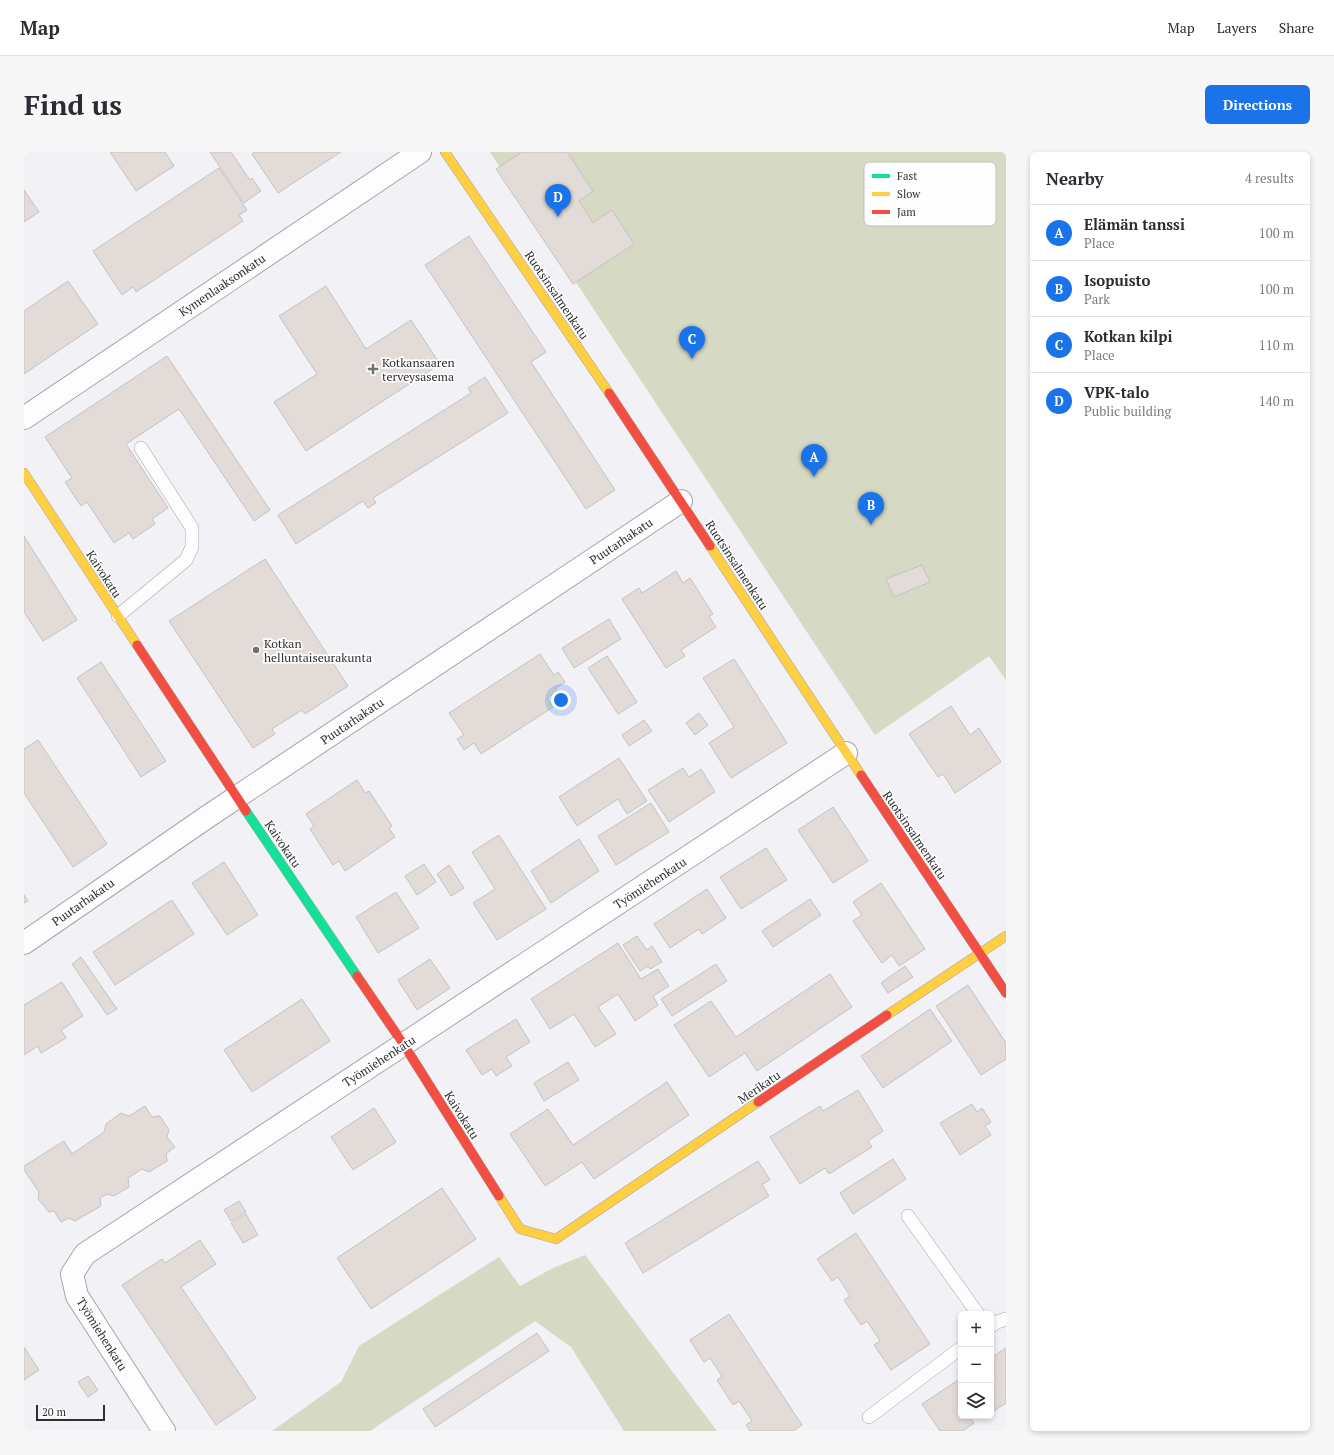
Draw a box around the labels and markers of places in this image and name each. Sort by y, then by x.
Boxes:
pin: D [545,184,571,217]
pin: C [679,326,705,359]
place label: Kotkansaaren terveysasema [382,355,455,384]
marker: Kotkansaaren terveysasema [367,363,379,375]
pin: A [801,444,827,477]
pin: B [858,492,884,525]
place label: Kotkan helluntaiseurakunta [264,636,372,665]
marker: Kotkan helluntaiseurakunta [251,645,261,655]

